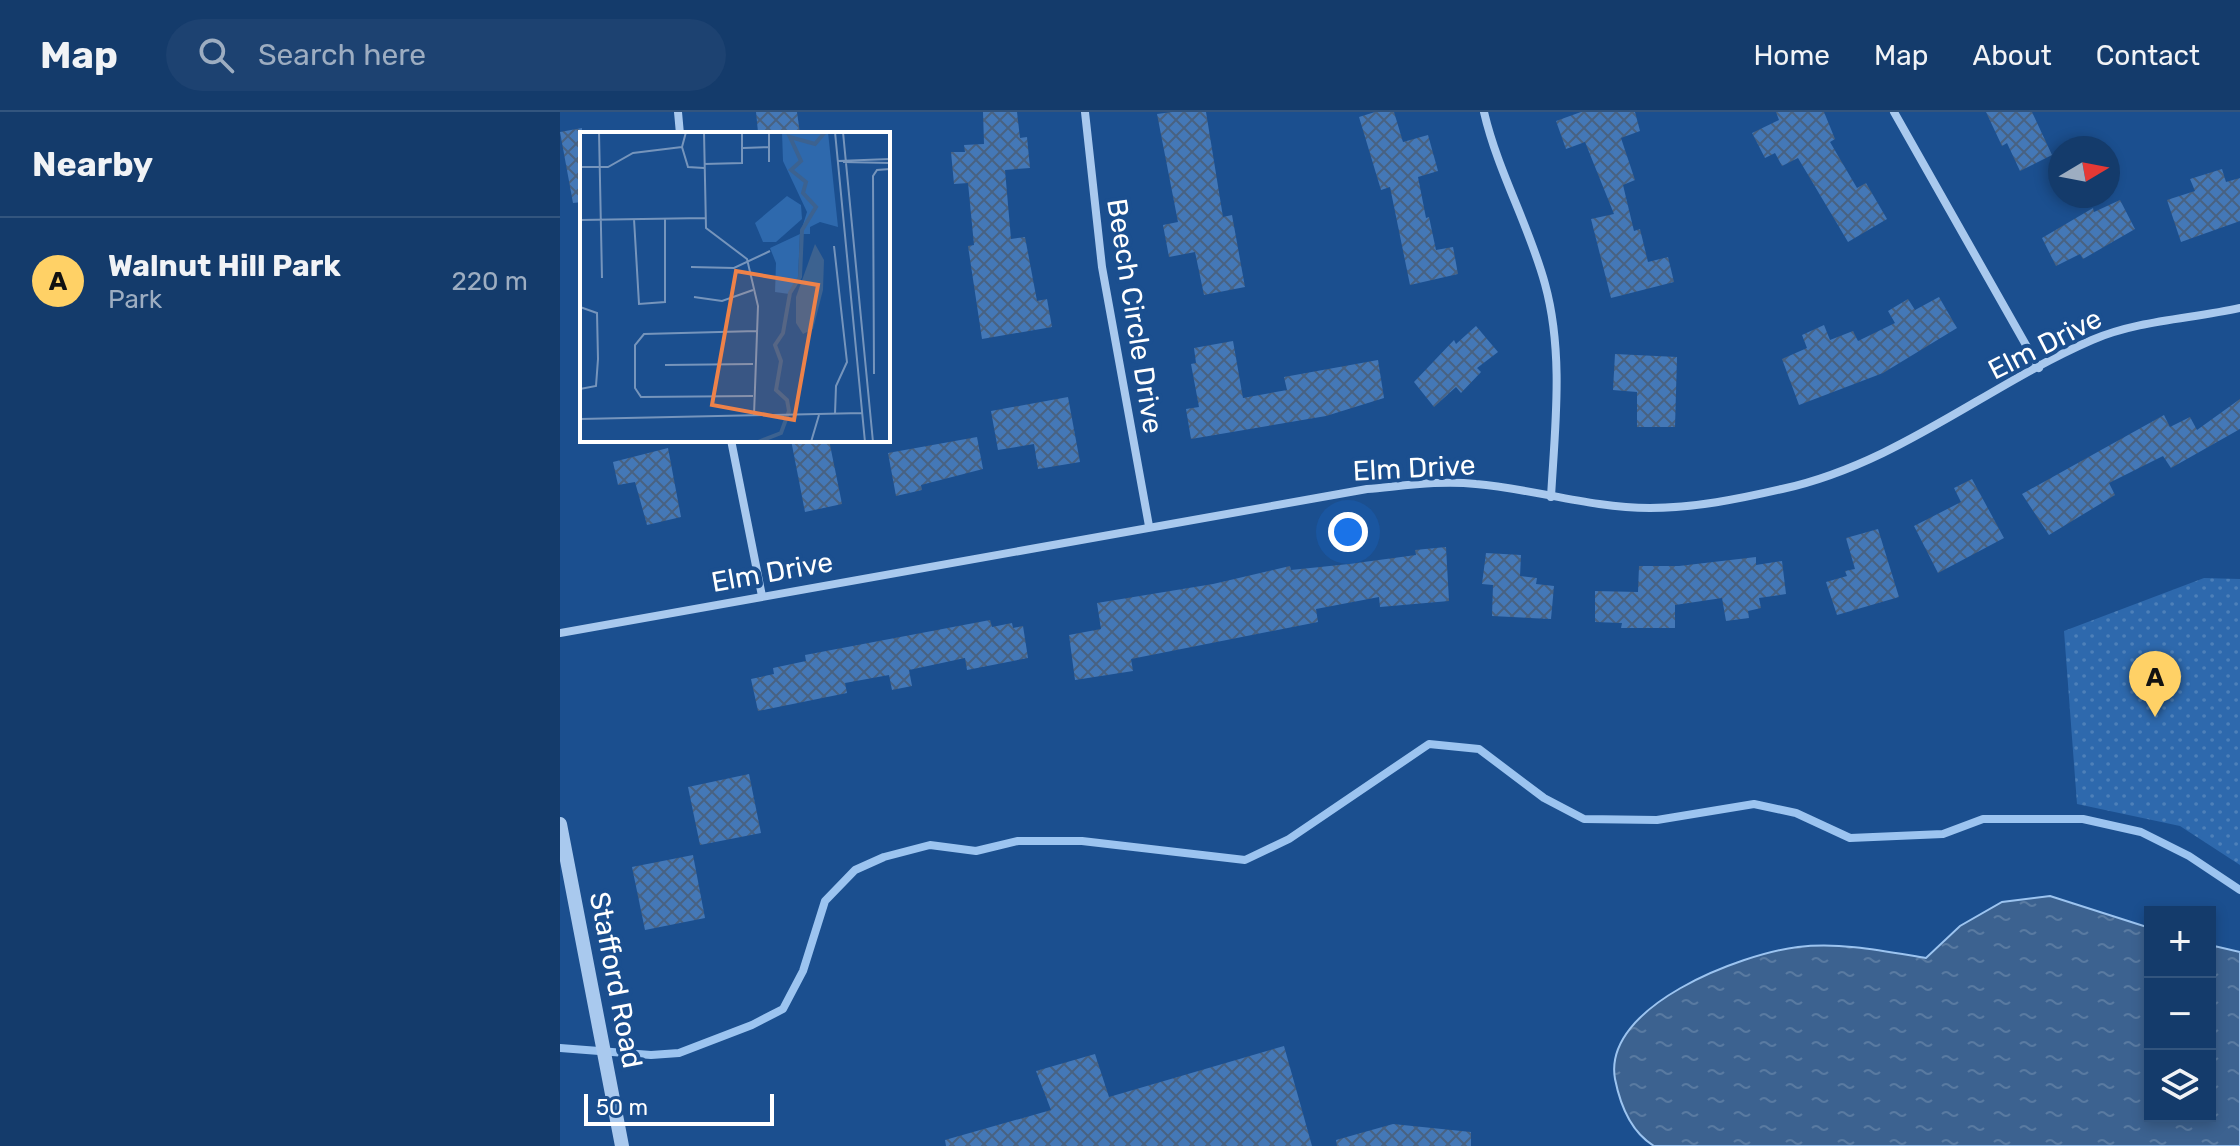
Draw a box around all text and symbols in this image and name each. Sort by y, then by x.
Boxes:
search box [166,19,726,91]
text: Map [40,32,118,78]
icon: search [194,33,238,77]
text: Search here [258,37,426,73]
text: Home [1753,39,1830,72]
text: Map [1874,39,1928,72]
text: About [1972,39,2052,72]
text: Contact [2096,39,2200,72]
inset map [580,132,890,442]
north arrow [2048,136,2120,208]
text: Nearby [32,144,153,185]
street label: Beech Circle Drive [1100,196,1170,436]
text: Walnut Hill Park [108,248,341,284]
text: A [49,266,67,297]
text: 220 m [451,266,528,297]
text: Park [108,284,162,315]
street label: Elm Drive [1983,301,2107,387]
street label: Elm Drive [1352,448,1476,488]
your location [1328,512,1368,552]
street label: Elm Drive [709,545,835,599]
pin: A [2129,651,2181,717]
street label: Stafford Road [583,889,649,1071]
map controls [2144,906,2216,1122]
button: + [2144,906,2216,978]
button: − [2144,978,2216,1050]
button: layers [2144,1050,2216,1122]
scale bar [584,1090,774,1126]
text: 50 m [596,1094,648,1121]

